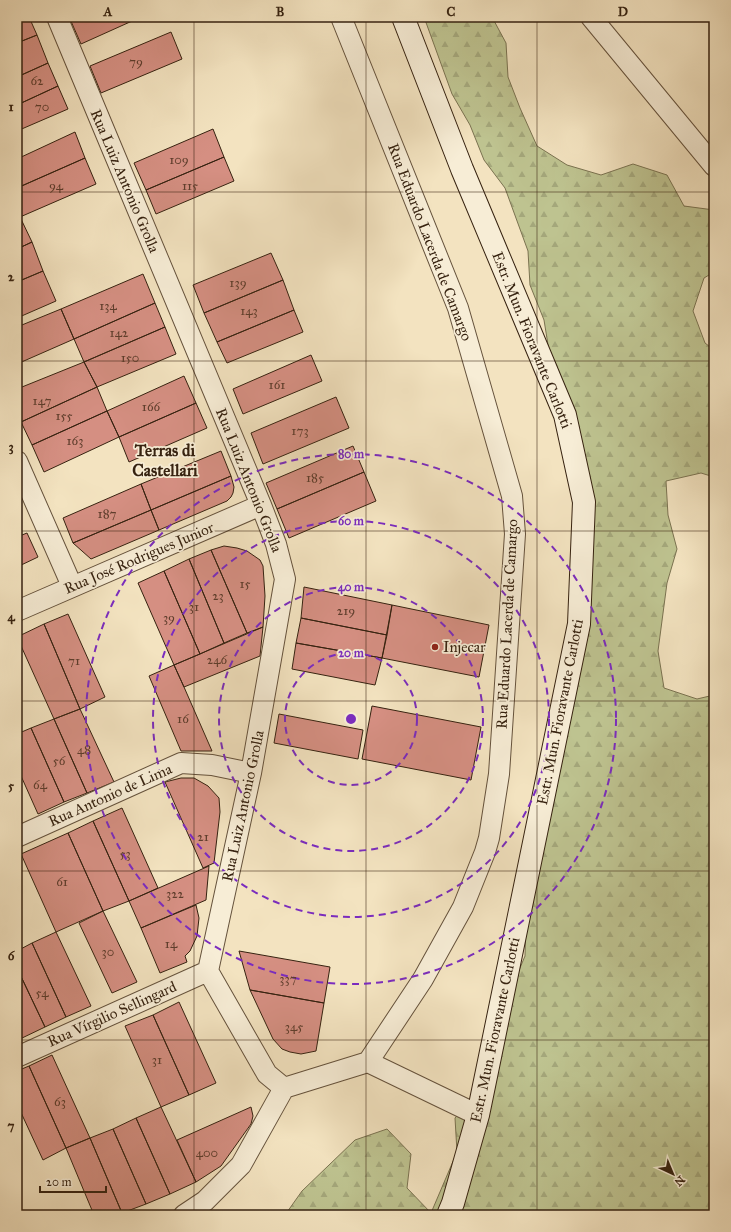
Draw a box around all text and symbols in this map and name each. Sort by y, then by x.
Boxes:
text: A [103,4,113,20]
text: B [276,4,285,20]
text: C [447,4,456,20]
text: D [618,4,628,20]
house number: 79 [129,54,143,70]
house number: 62 [30,73,44,89]
text: 1 [8,99,14,115]
house number: 70 [35,99,49,115]
street label: Rua Luiz Antonio Grolla [87,107,164,256]
street label: Rua Eduardo Lacerda de Camargo [384,141,476,344]
house number: 109 [169,152,189,168]
house number: 94 [49,178,64,194]
house number: 115 [182,178,198,194]
street label: Estr. Mun. Fioravante Carlotti [488,249,576,431]
text: 2 [8,269,15,285]
house number: 139 [229,275,247,291]
house number: 134 [99,298,118,314]
house number: 143 [240,303,258,319]
house number: 142 [110,325,129,341]
house number: 150 [121,350,139,366]
house number: 161 [269,377,285,393]
house number: 147 [33,393,51,409]
house number: 166 [142,399,161,415]
street label: Rua Luiz Antonio Grolla [212,405,286,555]
house number: 155 [55,408,73,424]
house number: 173 [291,423,309,439]
house number: 163 [67,433,83,449]
text: 3 [8,439,14,455]
district label: Terras di Castellari [132,440,198,481]
text: 80 m [338,447,365,461]
house number: 185 [306,470,324,486]
house number: 187 [98,506,117,522]
text: 60 m [338,514,365,528]
street label: Rua José Rodrigues Junior [61,518,217,599]
street label: Rua Eduardo Lacerda de Camargo [493,518,522,729]
house number: 15 [239,576,251,592]
text: 40 m [338,580,365,595]
house number: 23 [212,588,224,604]
house number: 31 [189,599,199,615]
house number: 219 [337,603,355,619]
text: 4 [7,609,15,625]
house number: 39 [163,610,175,626]
street label: Estr. Mun. Fioravante Carlotti [533,617,587,807]
place label: Injecar [443,638,486,656]
marker: Injecar [430,642,440,652]
text: 20 m [338,646,365,660]
house number: 246 [207,652,227,668]
house number: 71 [68,653,80,669]
house number: 16 [177,711,189,727]
centre of rings [344,712,358,726]
street label: Rua Luiz Antonio Grolla [218,728,268,883]
house number: 48 [77,742,91,758]
house number: 56 [53,753,66,769]
street label: Rua Antonio de Lima [45,759,175,830]
house number: 64 [33,777,48,793]
text: 5 [8,778,15,794]
house number: 21 [197,829,209,845]
house number: 53 [119,846,131,862]
house number: 61 [56,874,68,890]
house number: 322 [166,886,185,902]
house number: 14 [165,936,178,952]
street label: Estr. Mun. Fioravante Carlotti [467,936,523,1124]
house number: 30 [102,944,114,960]
text: 6 [8,948,16,964]
house number: 337 [279,971,297,987]
street label: Rua Vírgilio Sellingard [45,977,180,1051]
house number: 54 [36,985,49,1001]
house number: 345 [285,1019,303,1035]
house number: 31 [152,1052,162,1068]
house number: 63 [54,1094,66,1110]
text: 7 [8,1118,15,1134]
house number: 400 [196,1145,218,1161]
north arrow [653,1154,693,1194]
scale bar [40,1168,106,1194]
text: N [671,1173,687,1189]
text: 20 m [46,1175,72,1189]

